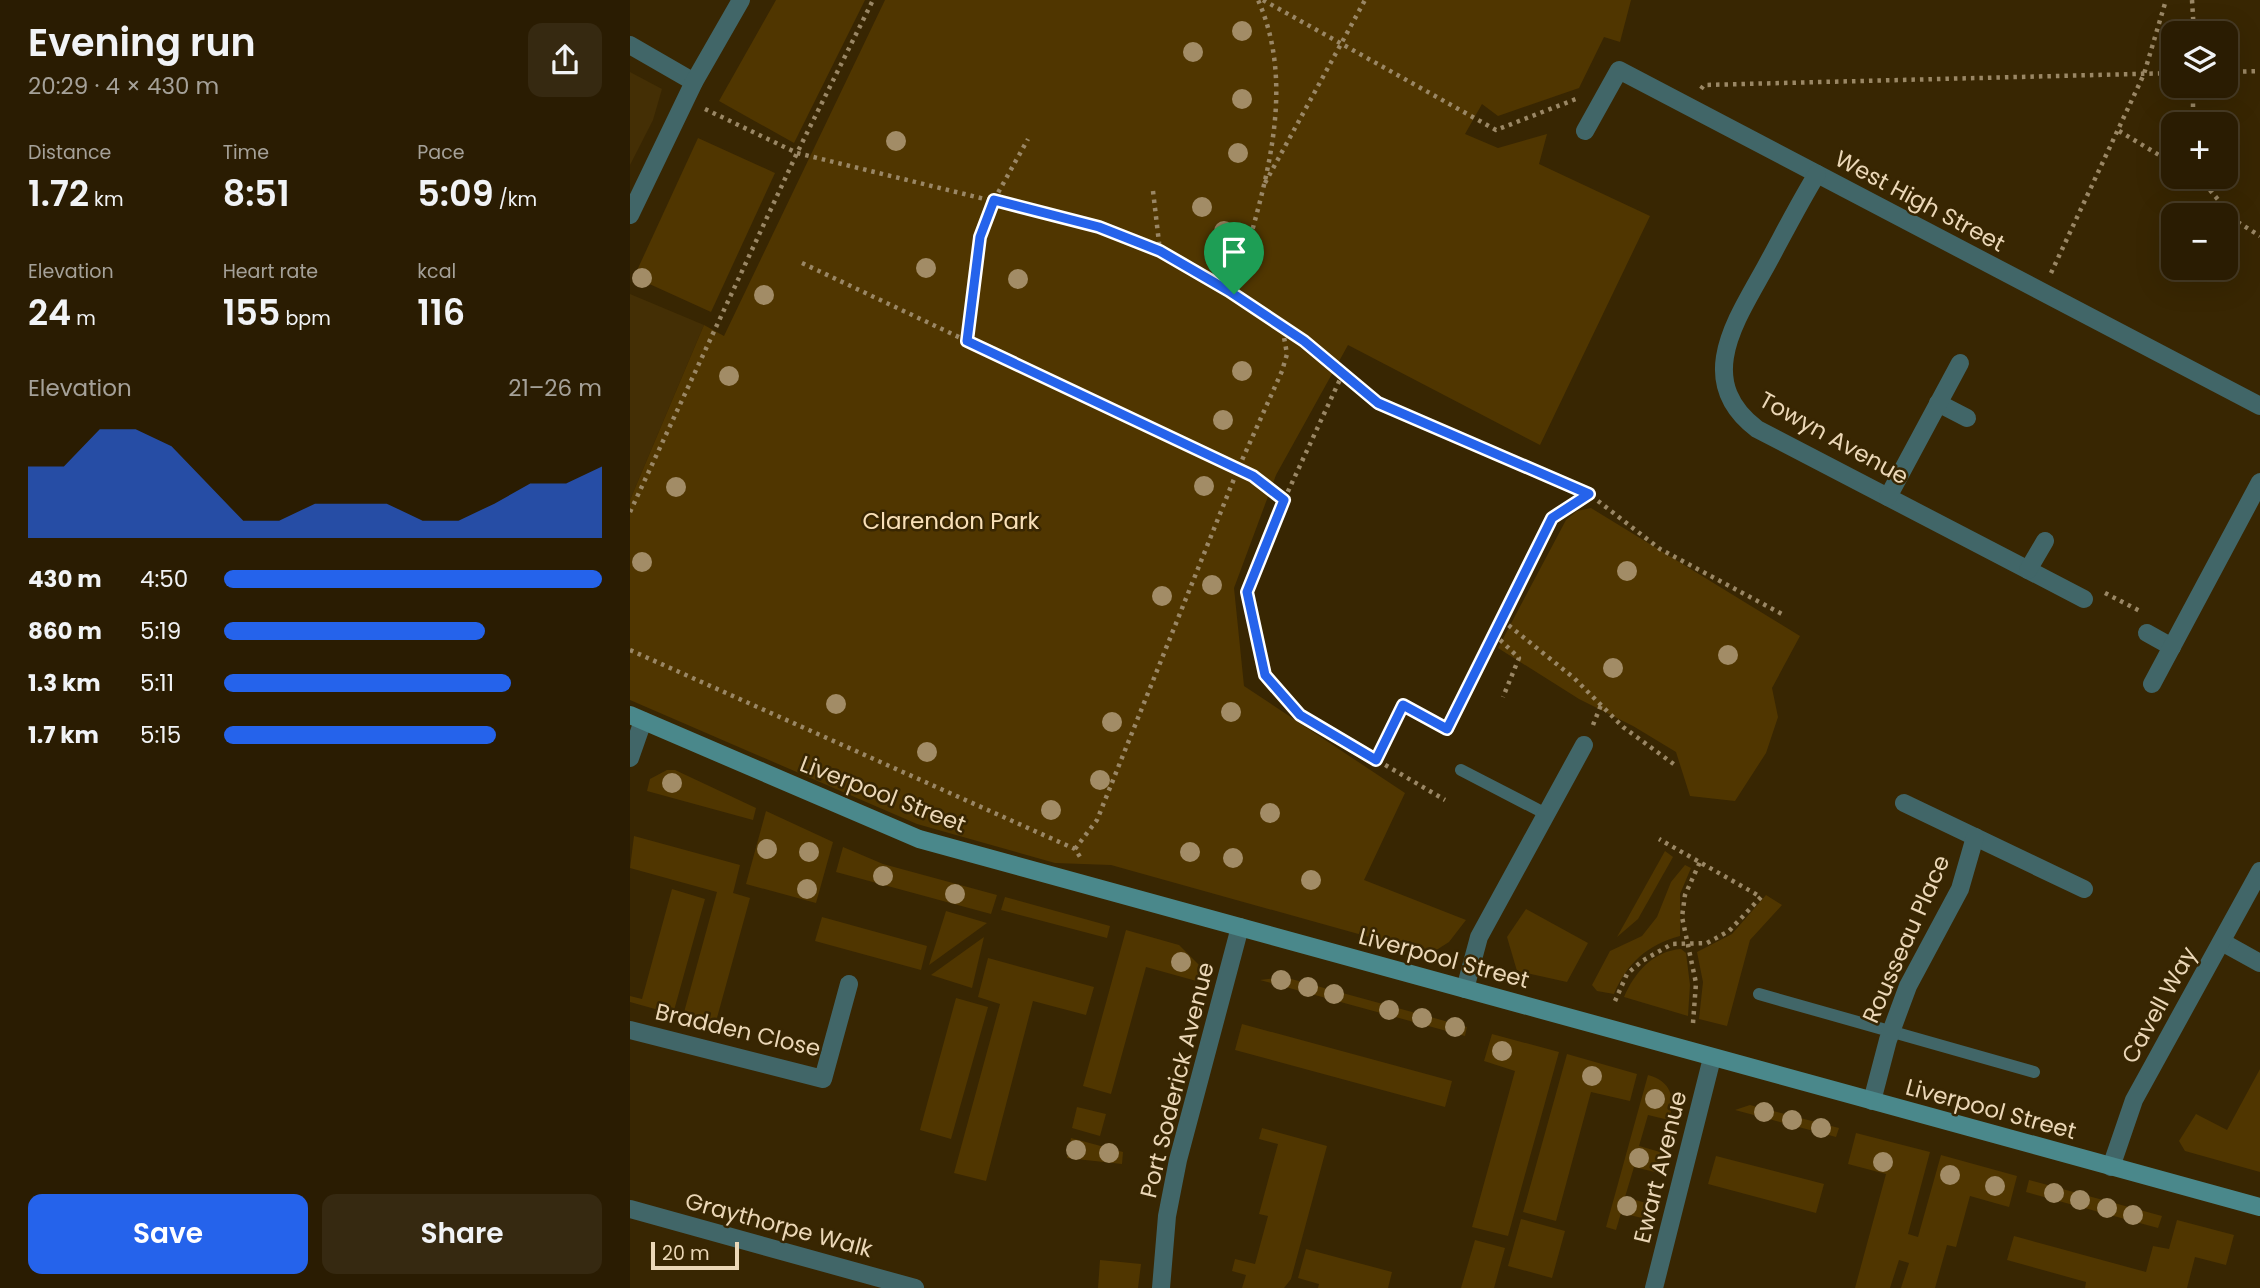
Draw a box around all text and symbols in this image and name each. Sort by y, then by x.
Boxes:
text: Evening run [28,16,256,69]
map controls [2161,21,2238,280]
button: layers [2161,21,2238,98]
button: share [528,23,602,97]
text: 20:29 · 4 × 430 m [28,70,219,102]
button: + [2161,112,2238,189]
text: Distance [28,139,111,166]
text: Time [223,139,269,166]
text: Pace [417,139,465,166]
street label: West High Street [1829,143,2011,259]
text: 1.72 [28,169,89,218]
text: 8:51 [223,169,290,218]
text: 5:09 [417,169,494,218]
text: km [89,186,123,213]
text: /km [494,186,537,213]
button: − [2161,203,2238,280]
pin [1204,222,1264,294]
icon: arrive [1215,233,1253,271]
text: Elevation [28,258,114,285]
text: Heart rate [223,258,318,285]
text: kcal [417,258,456,285]
text: 24 [28,288,71,337]
text: 155 [223,288,280,337]
text: 116 [417,288,465,337]
text: m [71,305,96,332]
text: bpm [280,305,331,332]
text: Elevation [28,372,132,404]
text: 21–26 m [508,372,602,404]
street label: Towyn Avenue [1754,384,1914,492]
park label: Clarendon Park [863,505,1040,537]
text: 430 m [28,563,102,595]
text: 4:50 [140,563,188,595]
text: 860 m [28,615,102,647]
text: 5:19 [140,615,181,647]
text: 1.3 km [28,667,101,699]
text: 5:11 [140,667,174,699]
text: 1.7 km [28,719,99,751]
text: 5:15 [140,719,181,751]
street label: Liverpool Street [795,748,971,840]
street label: Rousseau Place [1855,850,1957,1028]
street label: Liverpool Street [1355,920,1533,996]
street label: Cavell Way [2114,941,2204,1069]
street label: Port Soderick Avenue [1132,959,1222,1201]
street label: Bradden Close [652,995,824,1065]
street label: Liverpool Street [1902,1071,2080,1147]
street label: Ewart Avenue [1626,1088,1694,1246]
street label: Graythorpe Walk [682,1185,876,1265]
button: Save [28,1194,308,1274]
button: Share [322,1194,602,1274]
scale bar [651,1239,738,1271]
text: 20 m [662,1240,710,1267]

